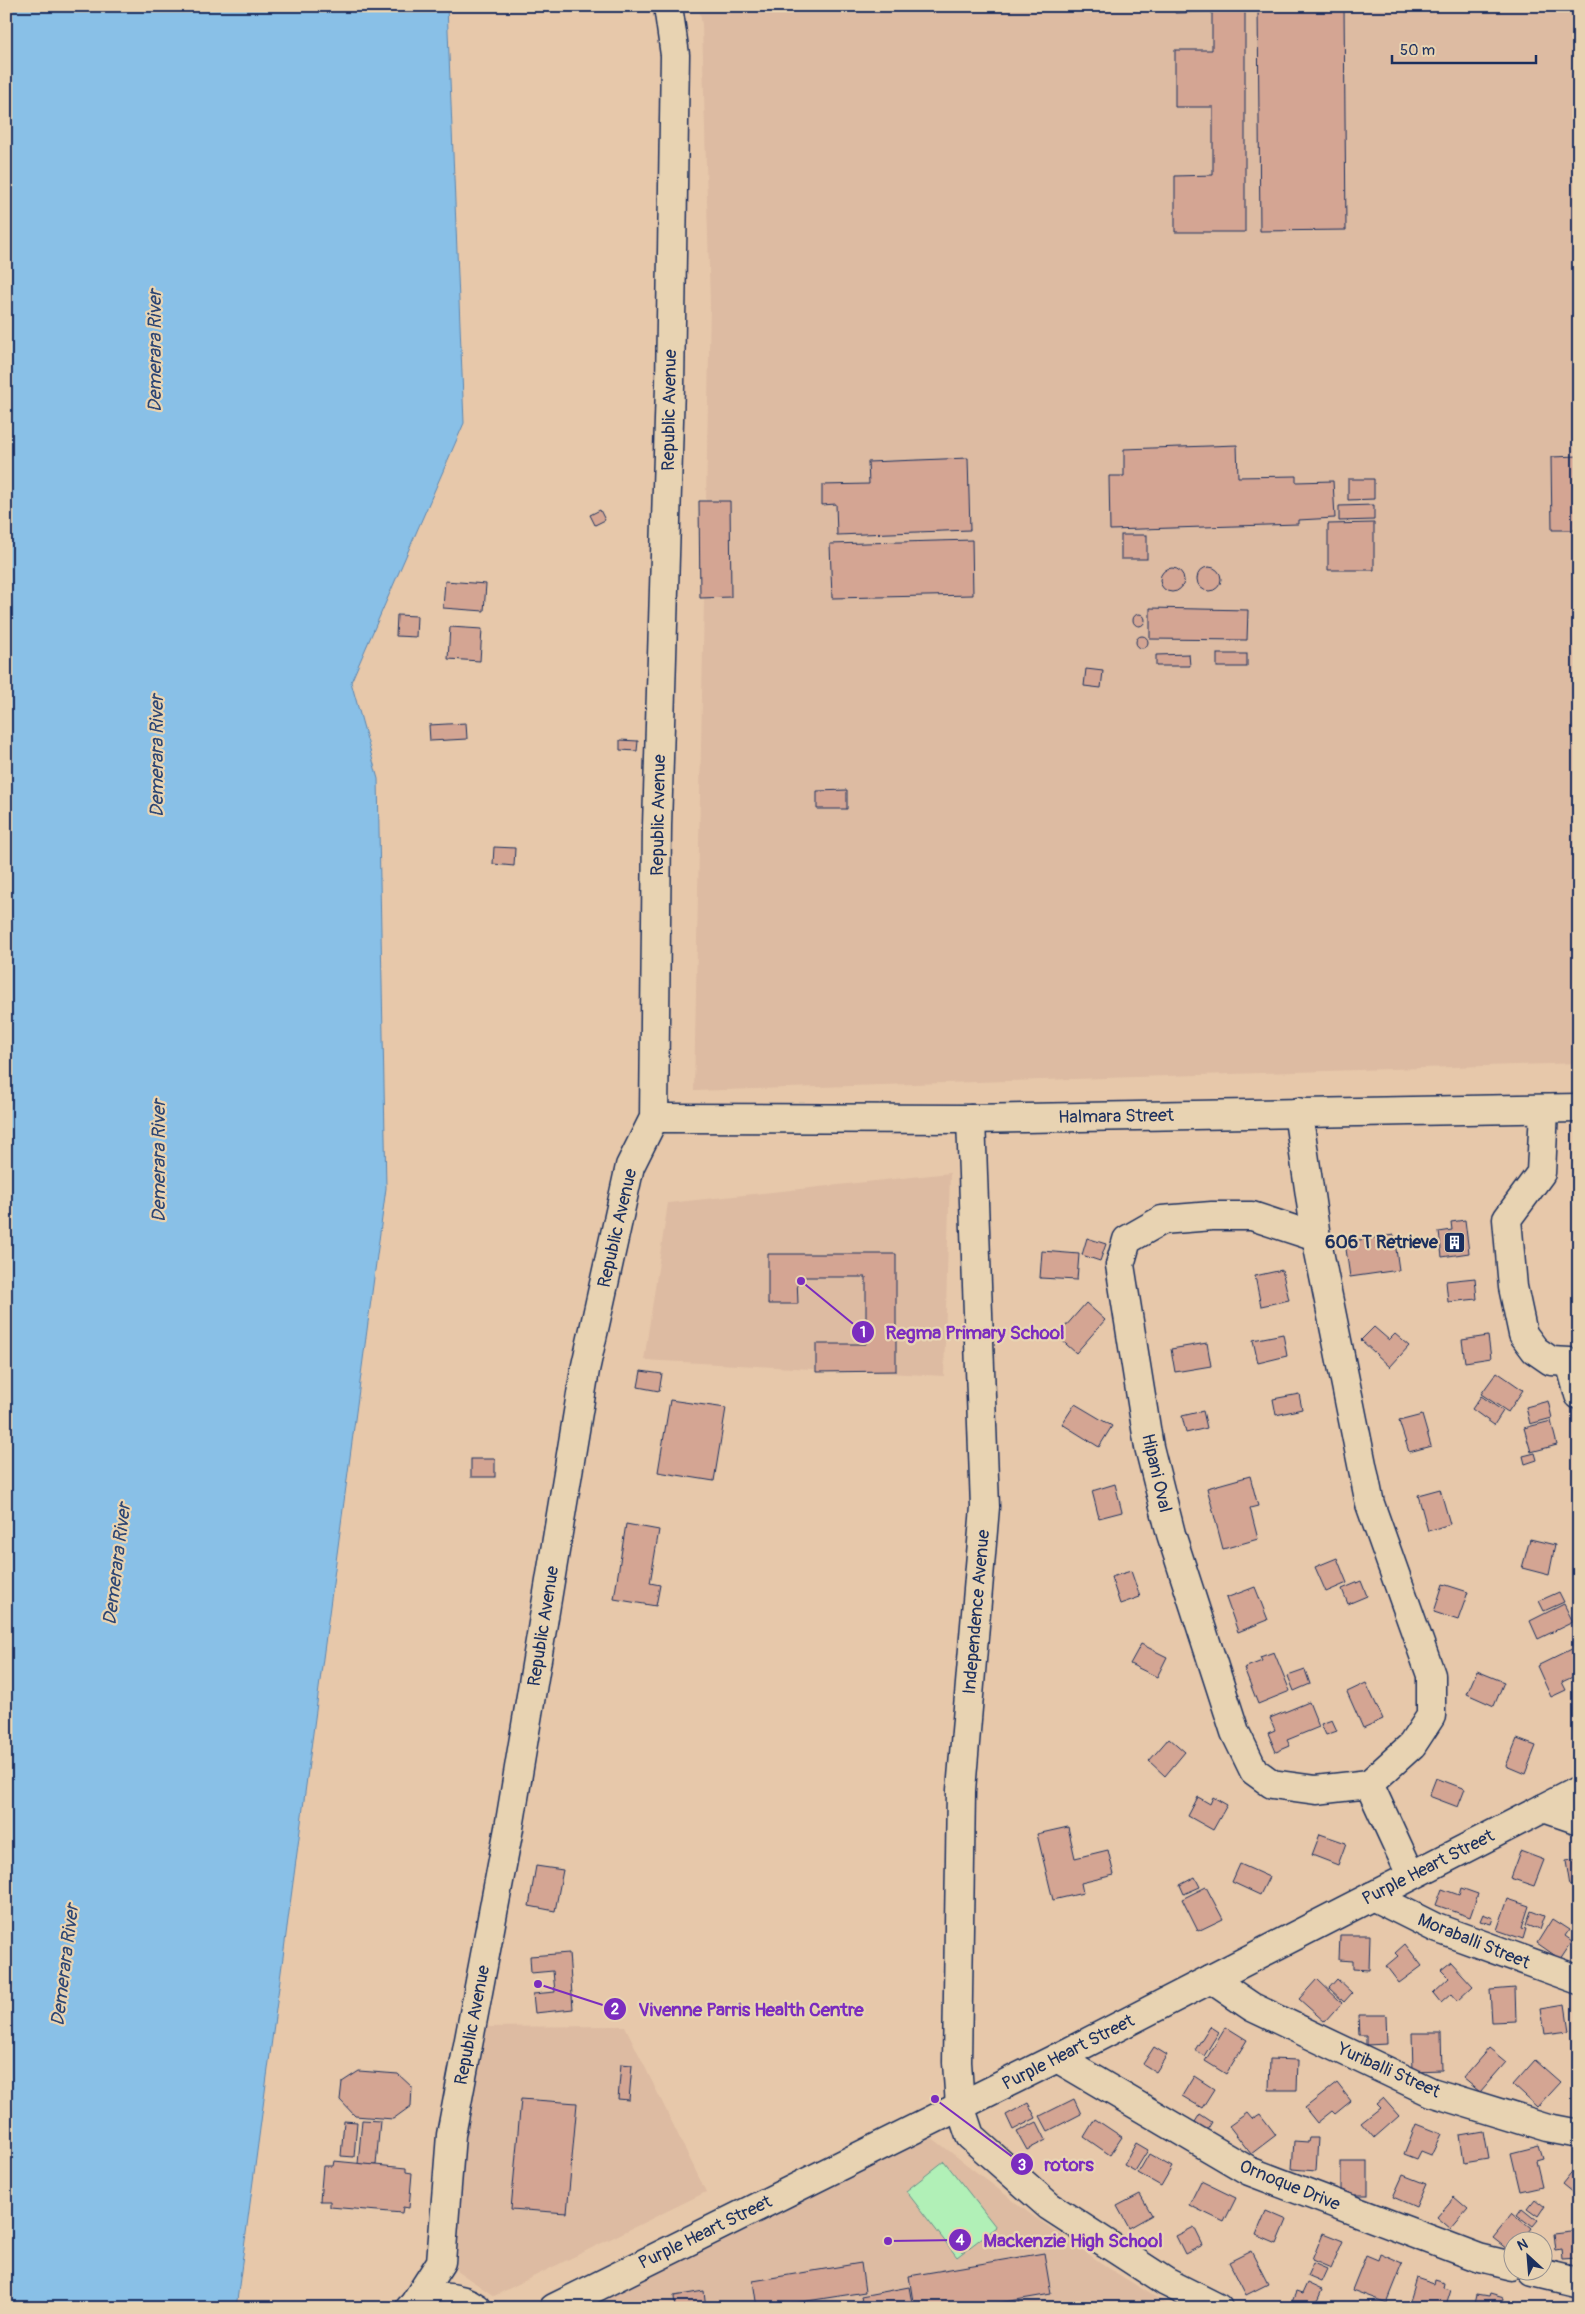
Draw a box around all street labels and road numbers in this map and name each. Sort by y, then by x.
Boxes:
street label: Republic Avenue [657,349,682,471]
street label: Republic Avenue [646,754,671,876]
street label: Halmara Street [1058,1104,1175,1129]
street label: Republic Avenue [593,1166,642,1290]
street label: Hipani Oval [1136,1431,1177,1515]
street label: Independence Avenue [958,1529,995,1695]
street label: Republic Avenue [523,1564,564,1688]
street label: Purple Heart Street [1358,1824,1499,1911]
street label: Moraballi Street [1414,1908,1534,1975]
street label: Republic Avenue [450,1963,495,2087]
street label: Purple Heart Street [998,2009,1139,2096]
street label: Yuriballi Street [1333,2037,1445,2104]
street label: Ornoque Drive [1236,2155,1344,2216]
street label: Purple Heart Street [635,2190,776,2275]

